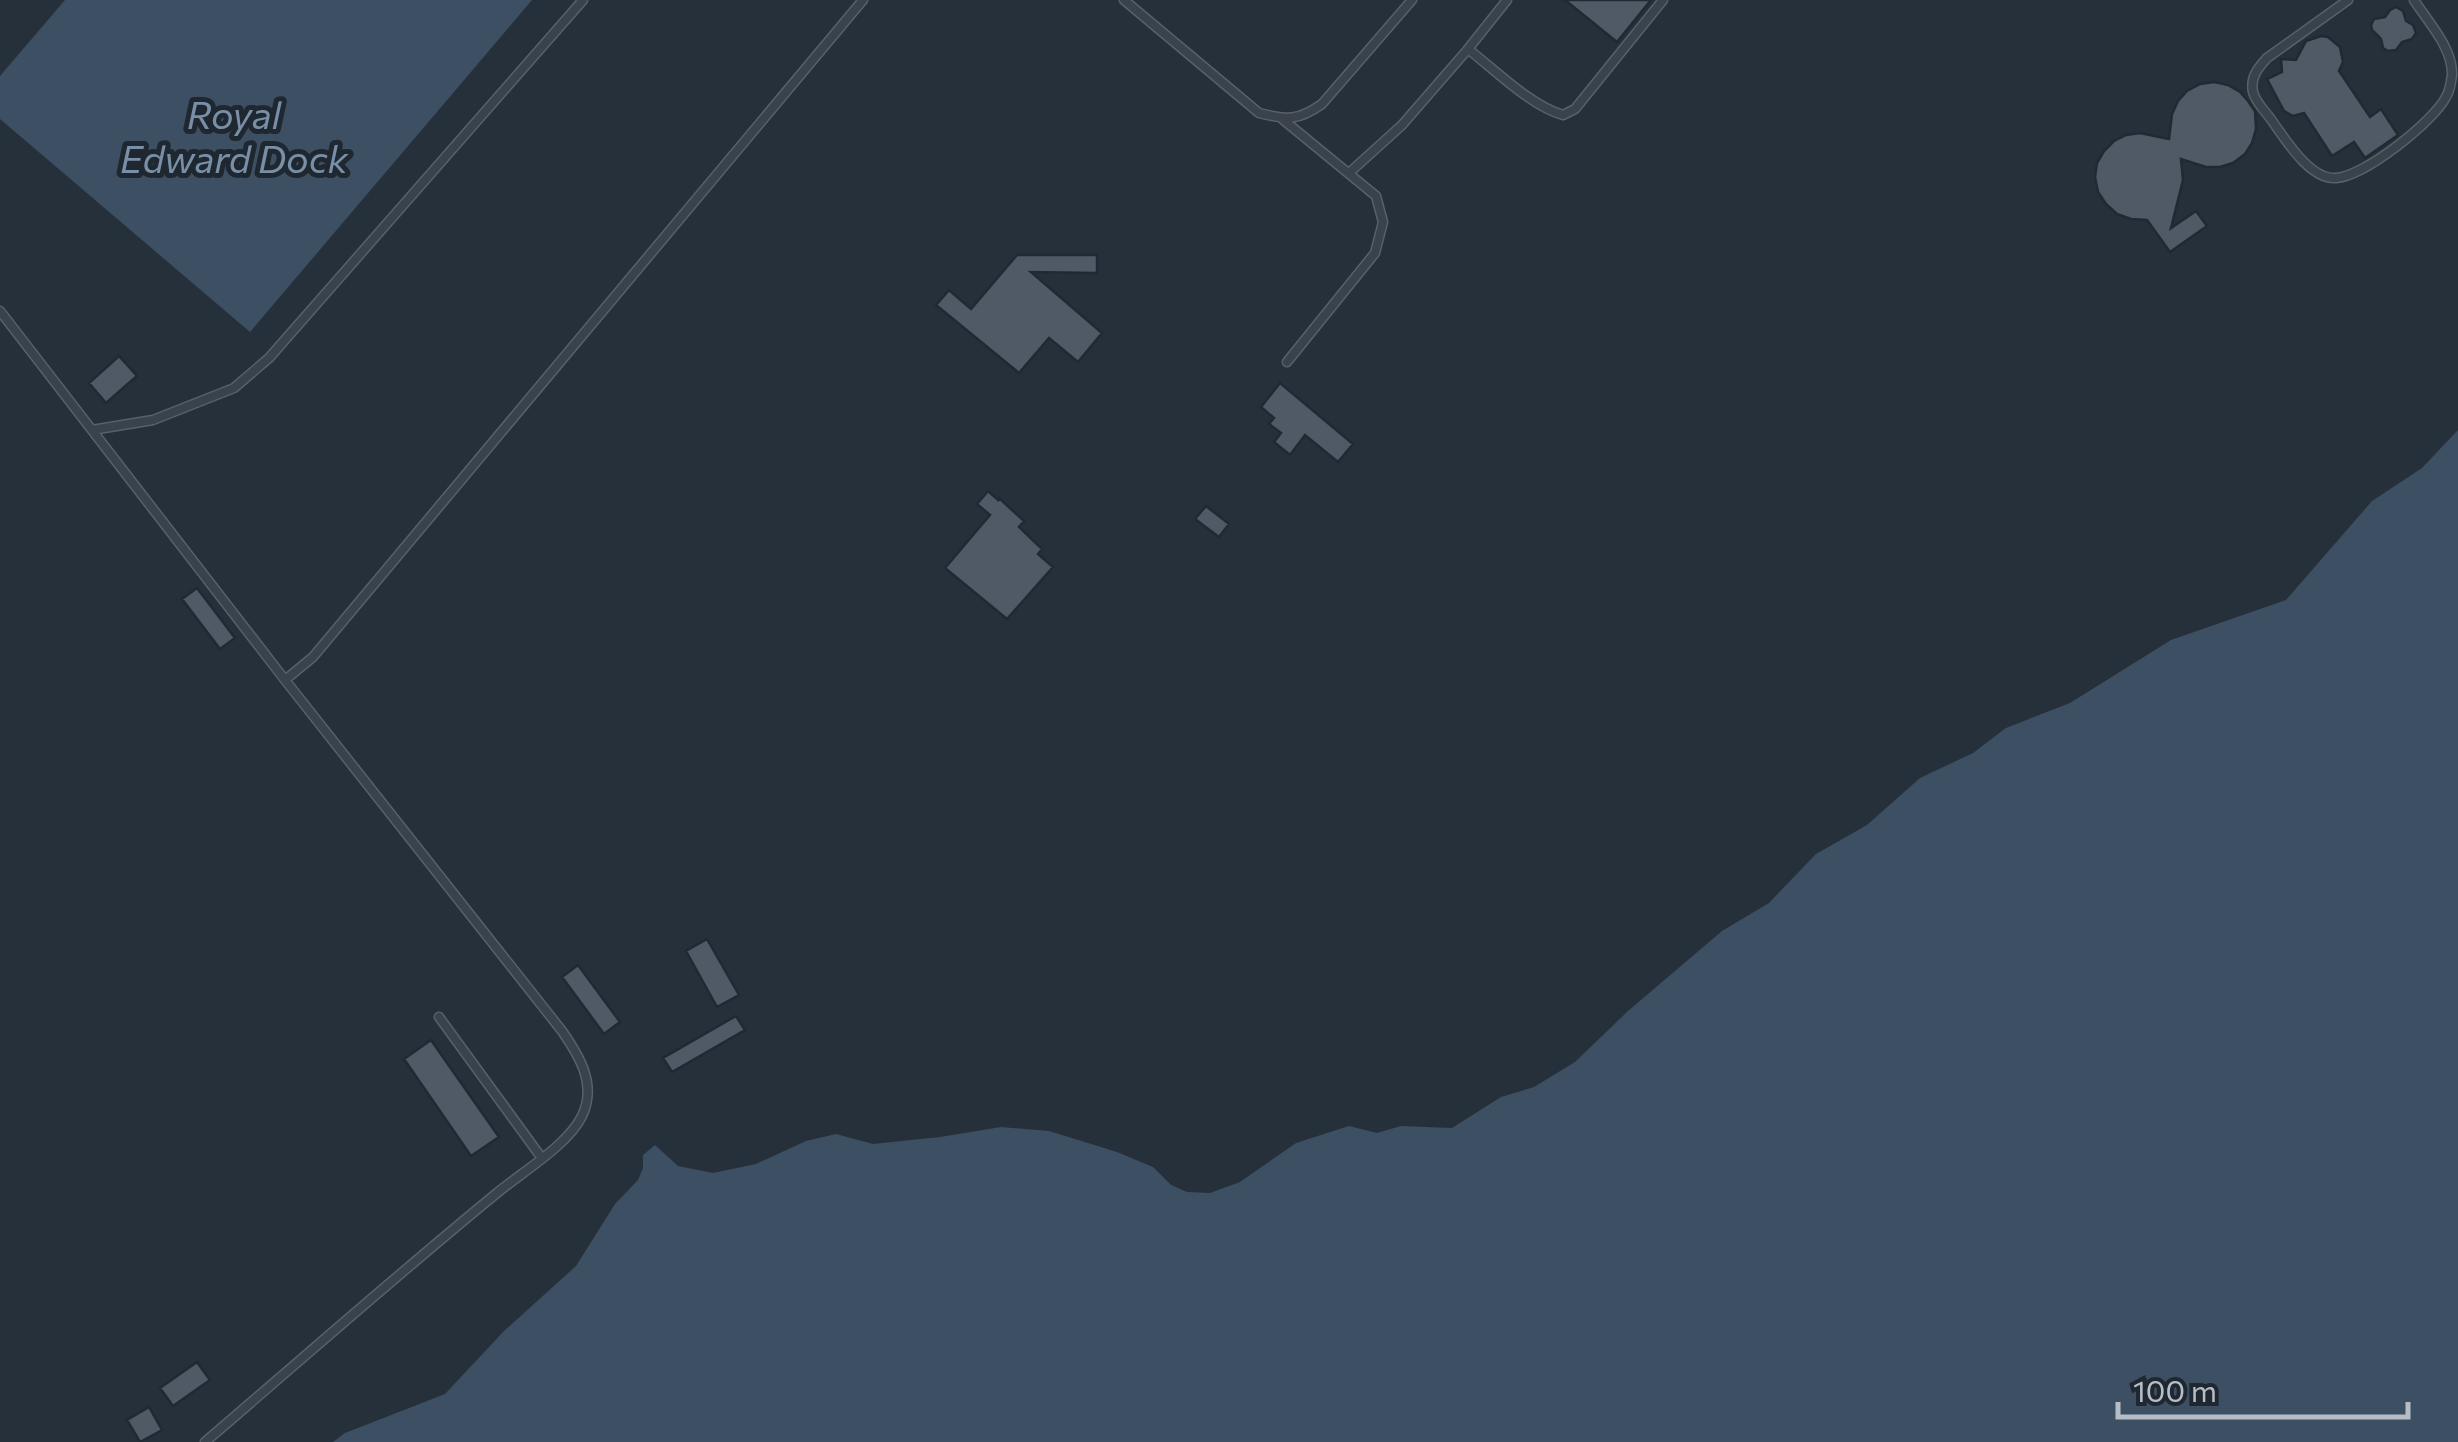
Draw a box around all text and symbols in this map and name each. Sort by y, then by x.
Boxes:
water label: Royal Edward Dock [120,90,350,181]
scale bar [2118,1357,2408,1419]
text: 100 m [2133,1371,2217,1408]

